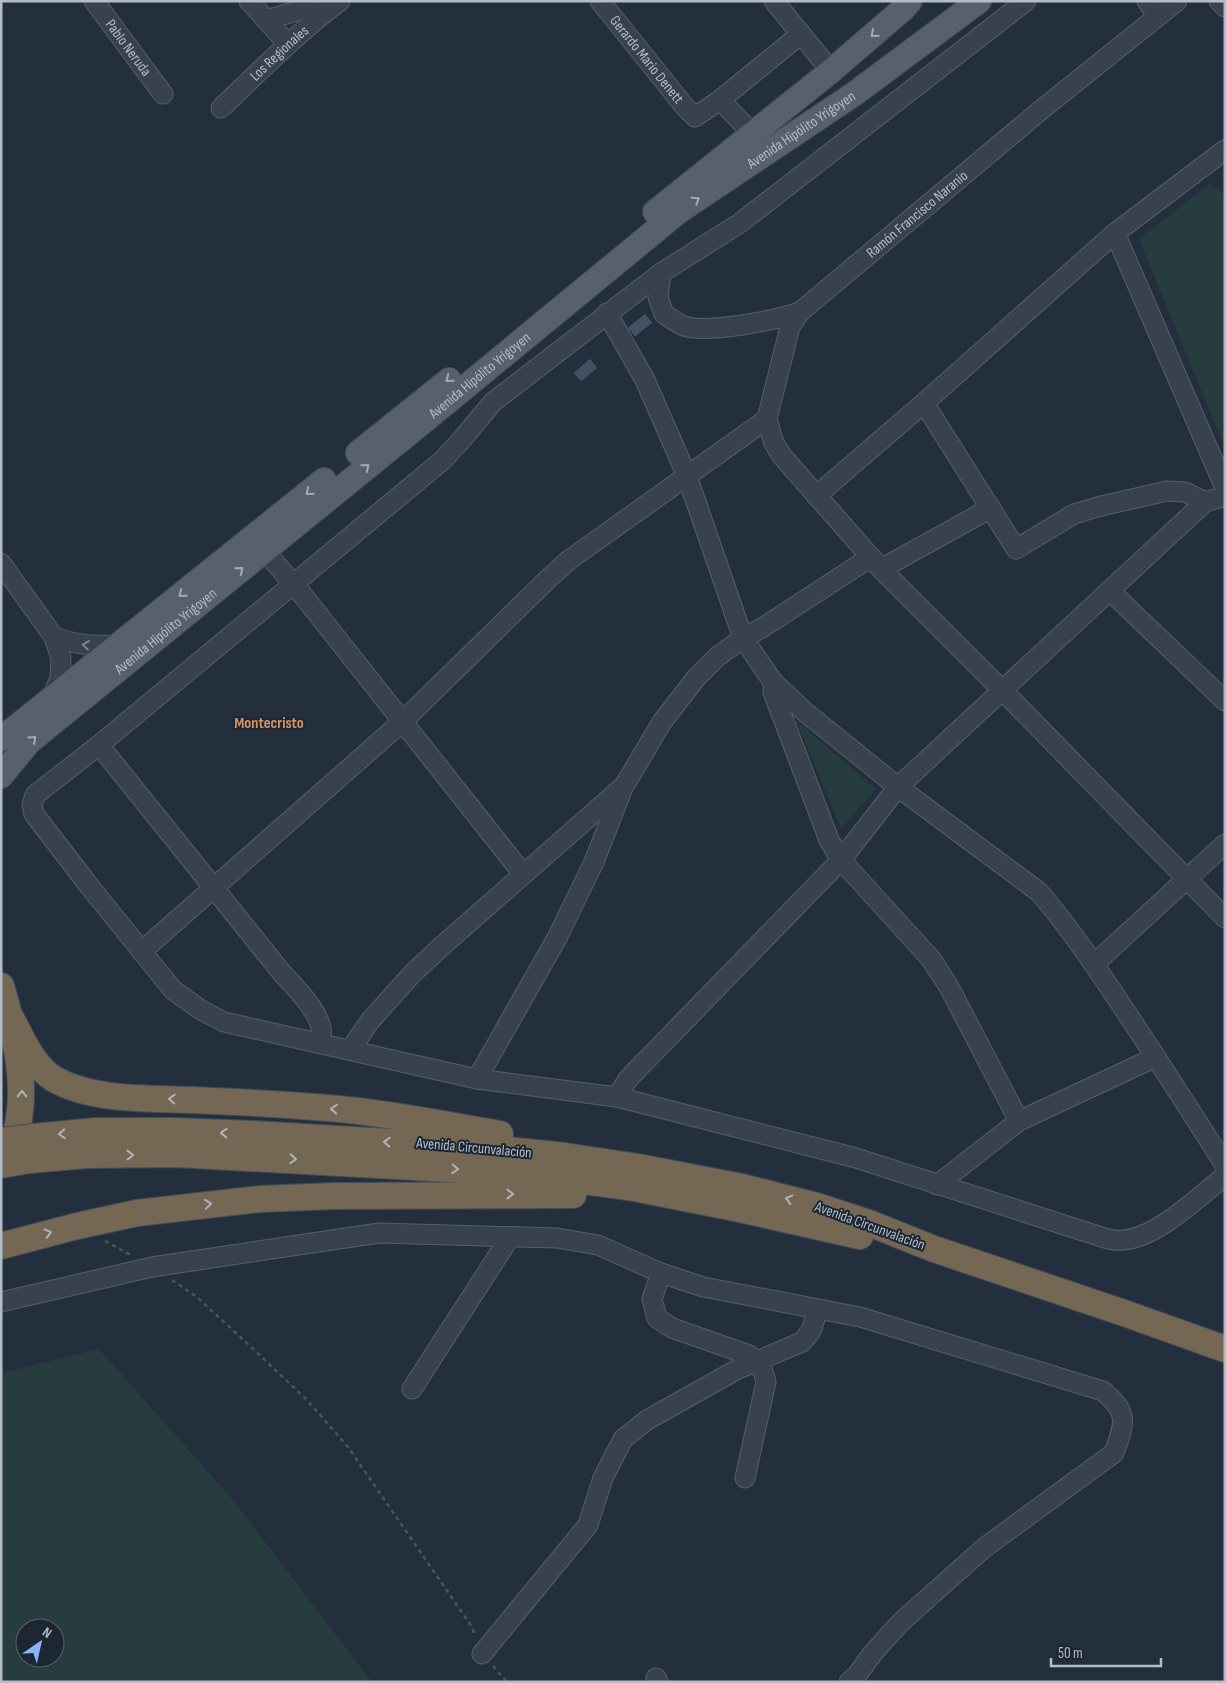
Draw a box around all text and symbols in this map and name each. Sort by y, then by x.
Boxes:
street label: Gerardo Mario Denett [606,12,688,108]
street label: Pablo Neruda [101,15,156,80]
street label: Los Regionales [246,21,312,85]
one-way arrow [871,28,880,37]
street label: Avenida Hipólito Yrigoyen [742,86,859,173]
street label: Ramón Francisco Naranio [862,166,972,262]
one-way arrow [691,197,700,206]
street label: Avenida Hipólito Yrigoyen [424,328,534,423]
one-way arrow [446,374,455,382]
one-way arrow [360,465,369,473]
one-way arrow [306,487,315,495]
one-way arrow [234,567,243,575]
street label: Avenida Hipólito Yrigoyen [110,584,221,679]
one-way arrow [179,588,188,597]
one-way arrow [81,640,89,651]
district label: Montecristo [234,714,304,733]
one-way arrow [27,736,36,745]
one-way arrow [16,1090,27,1098]
one-way arrow [167,1093,175,1104]
one-way arrow [330,1104,338,1115]
one-way arrow [220,1127,228,1138]
one-way arrow [58,1129,66,1140]
street label: Avenida Circunvalación [415,1133,532,1163]
one-way arrow [382,1136,390,1147]
one-way arrow [126,1149,134,1160]
one-way arrow [289,1154,297,1165]
one-way arrow [451,1164,459,1175]
one-way arrow [506,1189,514,1199]
one-way arrow [785,1194,794,1205]
street label: Avenida Circunvalación [811,1197,928,1255]
one-way arrow [204,1199,212,1210]
one-way arrow [44,1228,53,1239]
north arrow [15,1618,65,1668]
text: N [39,1623,55,1642]
scale bar [1051,1636,1161,1668]
text: 50 m [1058,1644,1083,1663]

